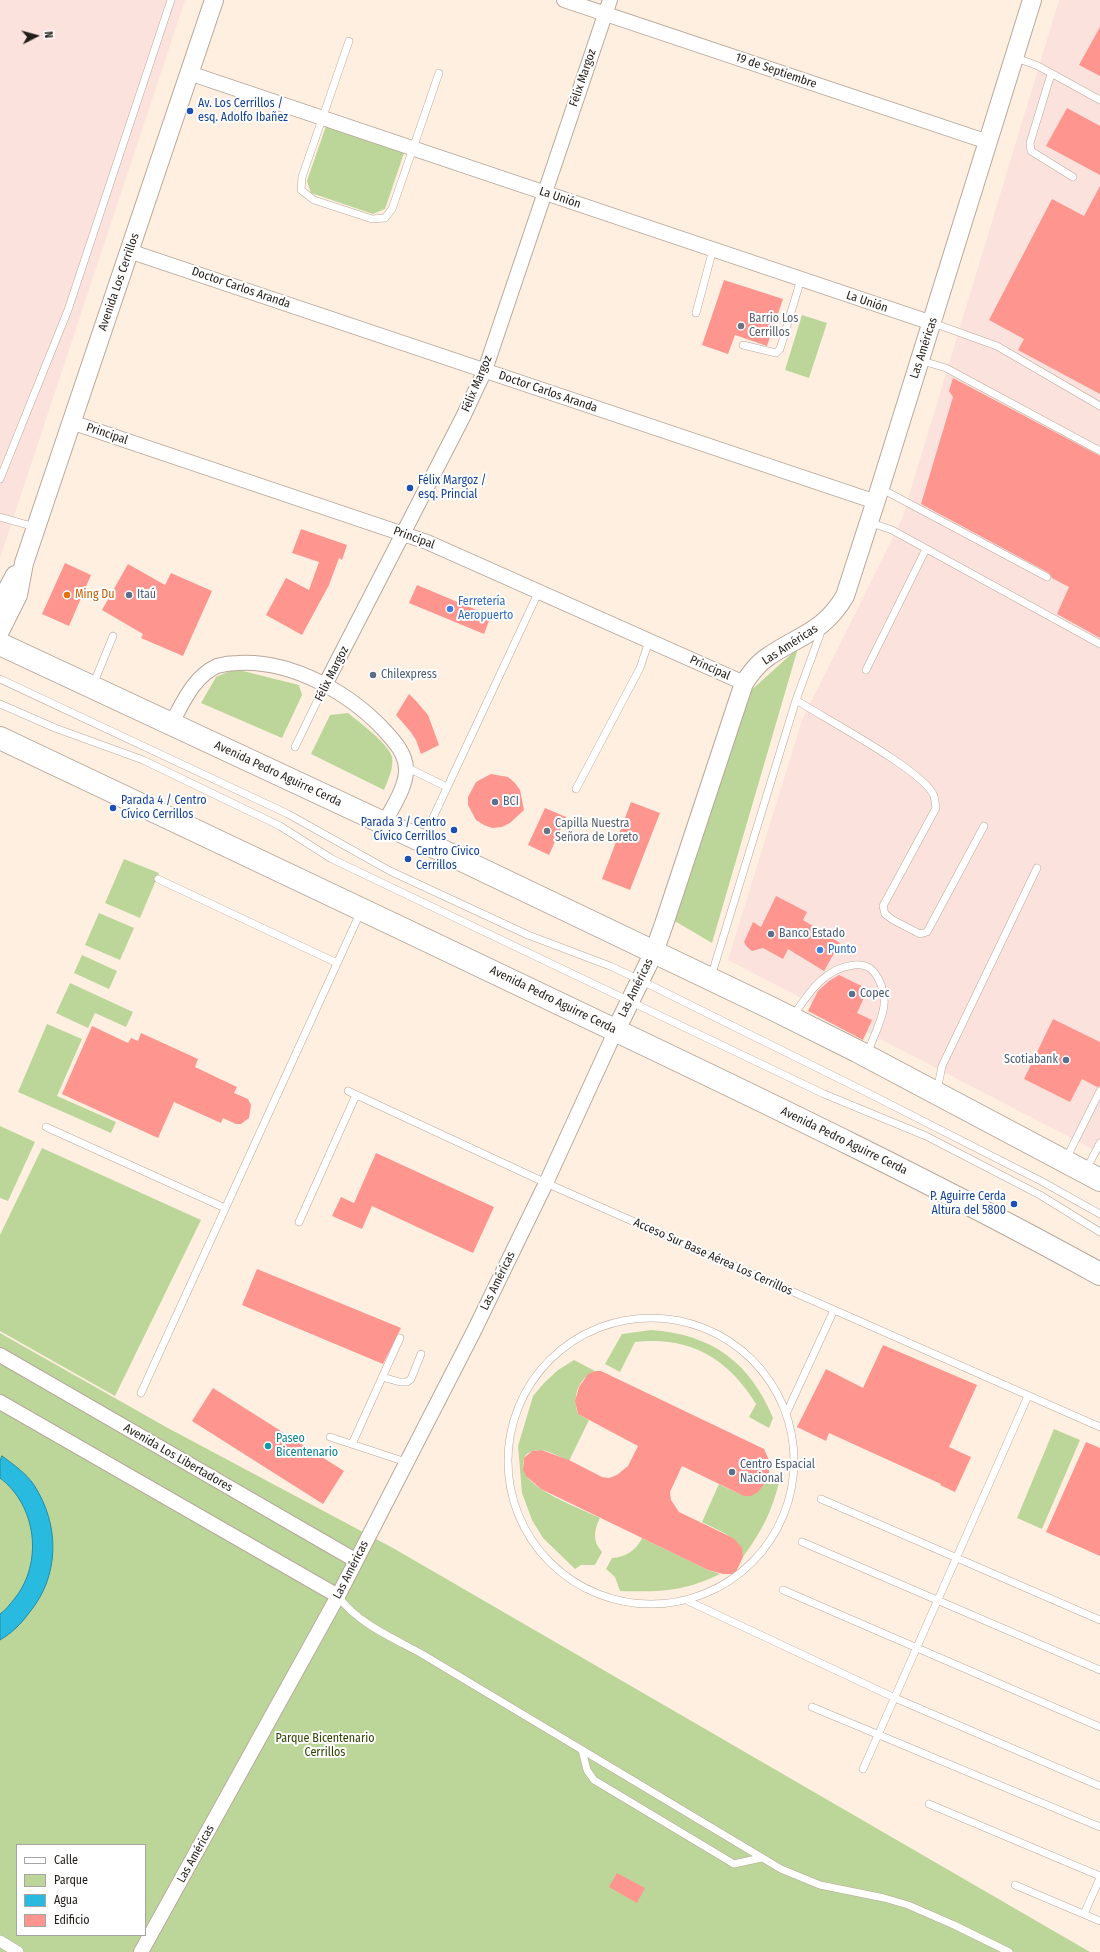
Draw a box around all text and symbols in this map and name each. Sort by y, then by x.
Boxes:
north arrow [16,16,56,56]
text: N [42,31,55,39]
street label: Félix Margoz [566,47,600,109]
street label: 19 de Septiembre [733,50,819,92]
place label: Av. Los Cerrillos / esq. Adolfo Ibañez [198,97,288,125]
marker: Av. Los Cerrillos / esq. Adolfo Ibañez [185,106,195,116]
street label: La Unión [537,184,583,212]
street label: Avenida Los Cerrillos [96,231,142,333]
street label: Doctor Carlos Aranda [190,264,292,312]
street label: La Unión [844,288,890,316]
place label: Barrio Los Cerrillos [749,312,798,340]
street label: Las Américas [907,316,941,380]
marker: Barrio Los Cerrillos [736,321,746,331]
street label: Félix Margoz [459,354,495,414]
street label: Doctor Carlos Aranda [497,368,599,416]
street label: Principal [84,420,130,448]
place label: Félix Margoz / esq. Princial [418,474,486,502]
marker: Félix Margoz / esq. Princial [405,483,415,493]
street label: Principal [391,524,437,552]
place label: Ming Du [75,588,115,602]
place label: Itaú [137,588,156,602]
marker: Ming Du [62,590,72,600]
marker: Itaú [124,590,134,600]
place label: Ferretería Aeropuerto [458,595,513,623]
marker: Ferretería Aeropuerto [445,604,455,614]
street label: Las Américas [759,622,821,668]
street label: Félix Margoz [312,644,352,704]
street label: Principal [687,653,733,683]
place label: Chilexpress [381,668,437,682]
marker: Chilexpress [368,670,378,680]
street label: Avenida Pedro Aguirre Cerda [212,738,344,810]
place label: Parada 4 / Centro Cívico Cerrillos [121,794,207,822]
place label: BCI [503,795,519,809]
marker: BCI [490,797,500,807]
marker: Parada 4 / Centro Cívico Cerrillos [108,803,118,813]
place label: Parada 3 / Centro Cívico Cerrillos [361,816,446,844]
place label: Capilla Nuestra Señora de Loreto [555,817,638,845]
marker: Parada 3 / Centro Cívico Cerrillos [449,825,459,835]
marker: Capilla Nuestra Señora de Loreto [542,826,552,836]
place label: Centro Cívico Cerrillos [416,845,480,873]
marker: Centro Cívico Cerrillos [403,854,413,864]
place label: Banco Estado [779,927,845,941]
marker: Banco Estado [766,929,776,939]
place label: Punto [828,943,857,957]
marker: Punto [815,945,825,955]
street label: Las Américas [616,956,656,1020]
street label: Avenida Pedro Aguirre Cerda [487,963,619,1037]
place label: Copec [860,987,890,1001]
marker: Copec [847,989,857,999]
place label: Scotiabank [1004,1053,1058,1067]
marker: Scotiabank [1061,1055,1071,1065]
street label: Avenida Pedro Aguirre Cerda [778,1104,910,1178]
place label: P. Aguirre Cerda Altura del 5800 [930,1190,1006,1218]
marker: P. Aguirre Cerda Altura del 5800 [1009,1199,1019,1209]
street label: Acceso Sur Base Aérea Los Cerrillos [631,1215,795,1299]
street label: Las Américas [478,1249,518,1313]
street label: Avenida Los Libertadores [121,1421,235,1495]
place label: Paseo Bicentenario [276,1432,338,1460]
marker: Paseo Bicentenario [263,1441,273,1451]
place label: Centro Espacial Nacional [740,1458,815,1486]
marker: Centro Espacial Nacional [727,1467,737,1477]
street label: Las Américas [330,1538,372,1602]
park label: Parque Bicentenario Cerrillos [276,1732,374,1760]
street label: Las Américas [174,1823,218,1885]
legend [16,1844,146,1936]
text: Calle [54,1853,78,1867]
text: Parque [54,1873,88,1887]
text: Agua [54,1893,78,1907]
text: Edificio [54,1913,90,1927]

